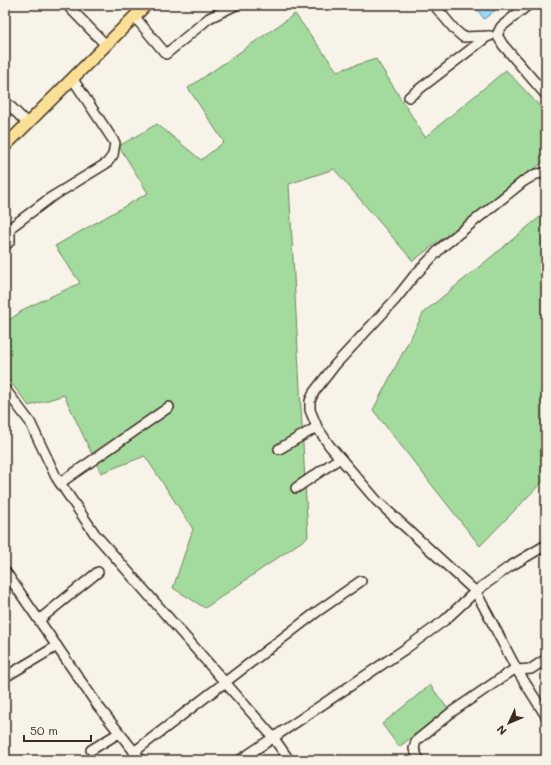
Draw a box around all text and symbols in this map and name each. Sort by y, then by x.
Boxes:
north arrow [489,703,529,743]
scale bar [24,717,91,743]
text: 50 m [30,722,58,738]
text: N [493,722,510,739]

